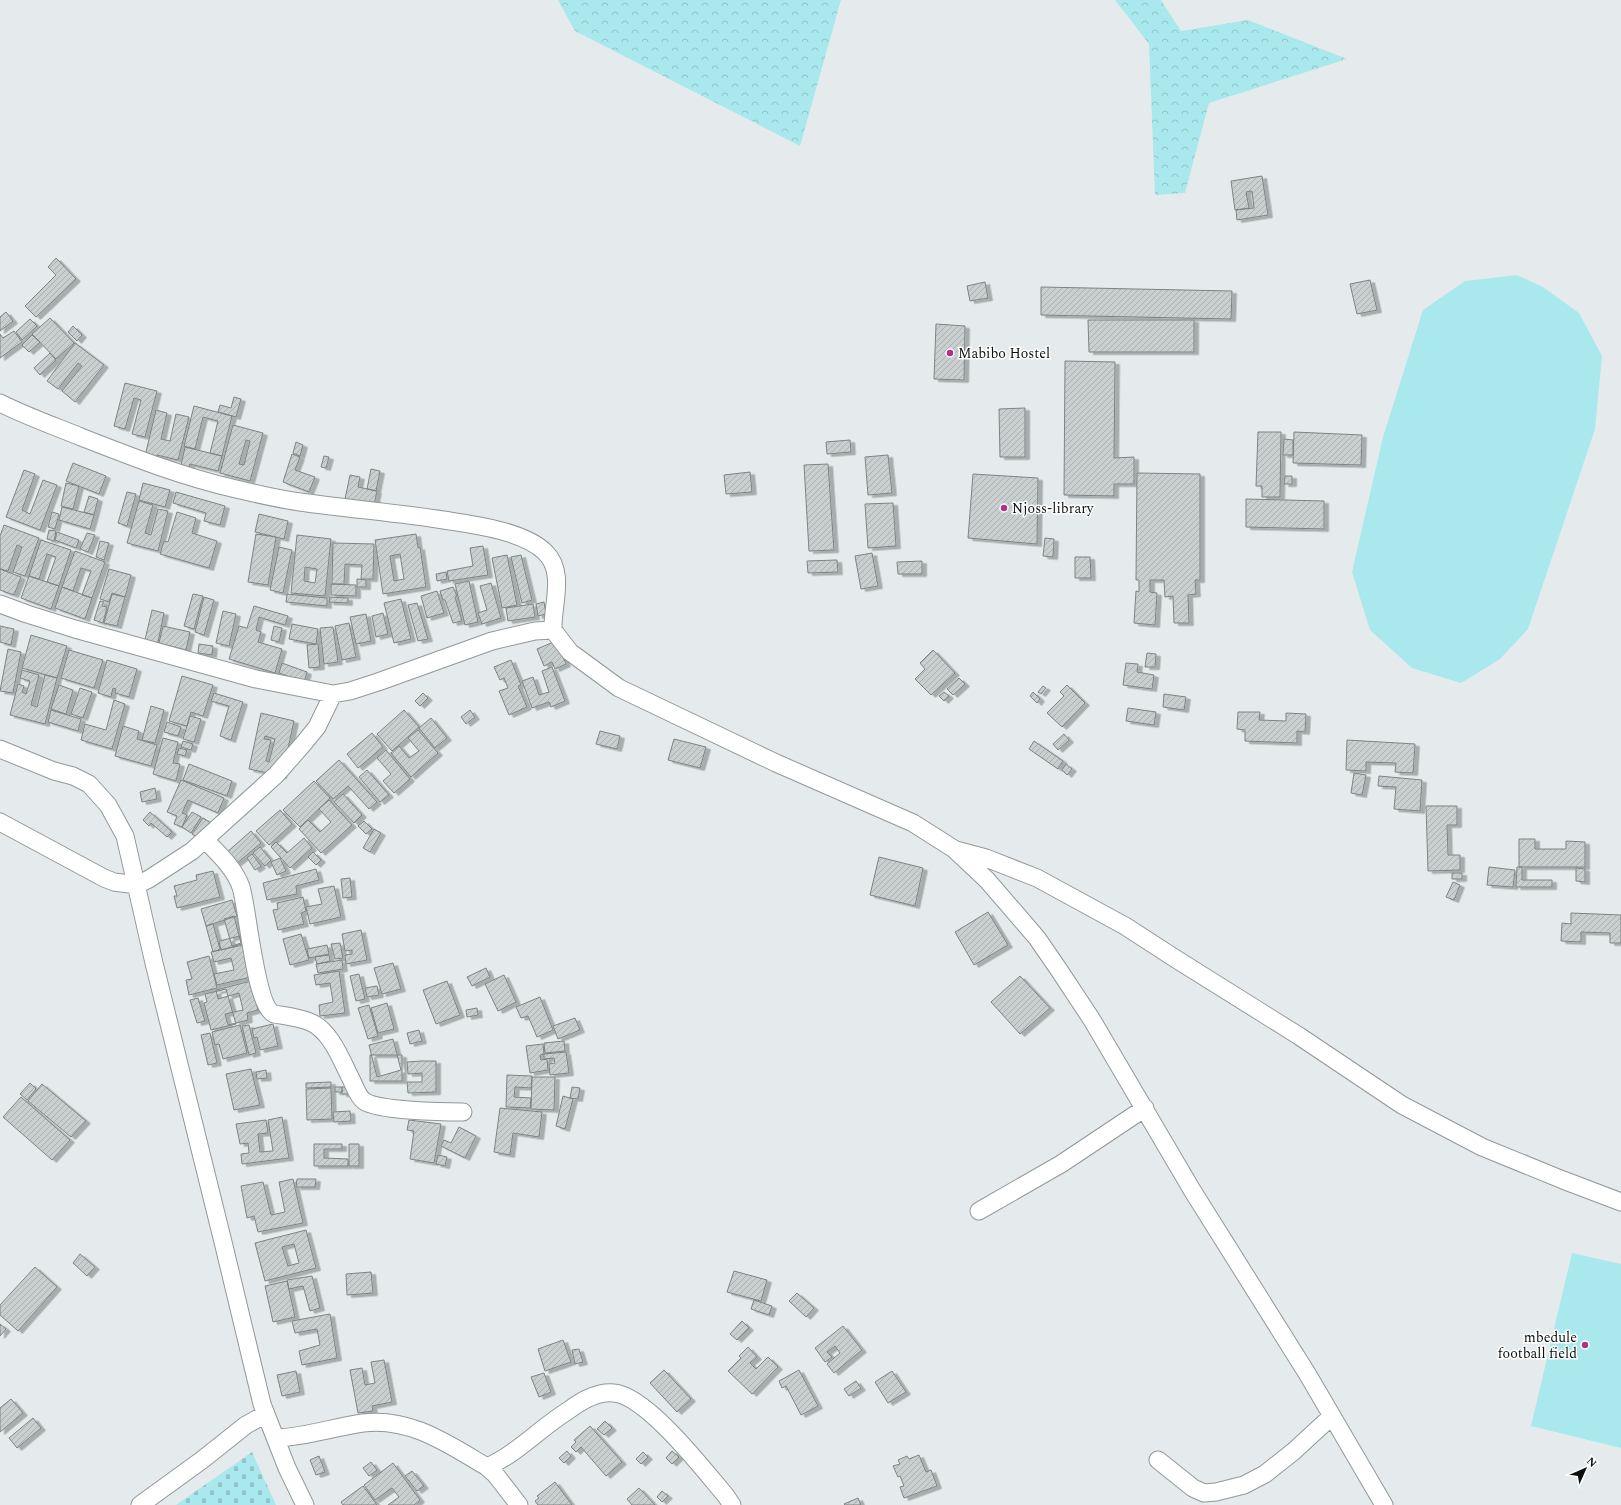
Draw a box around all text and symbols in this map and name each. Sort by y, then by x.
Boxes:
place label: Mabibo Hostel [958,343,1050,364]
marker: Mabibo Hostel [945,348,955,358]
place label: Njoss-library [1012,498,1095,519]
marker: Njoss-library [999,503,1009,513]
place label: mbedule football field [1498,1327,1577,1364]
marker: mbedule football field [1580,1340,1590,1350]
north arrow [1565,1449,1605,1489]
text: N [1583,1453,1601,1471]

